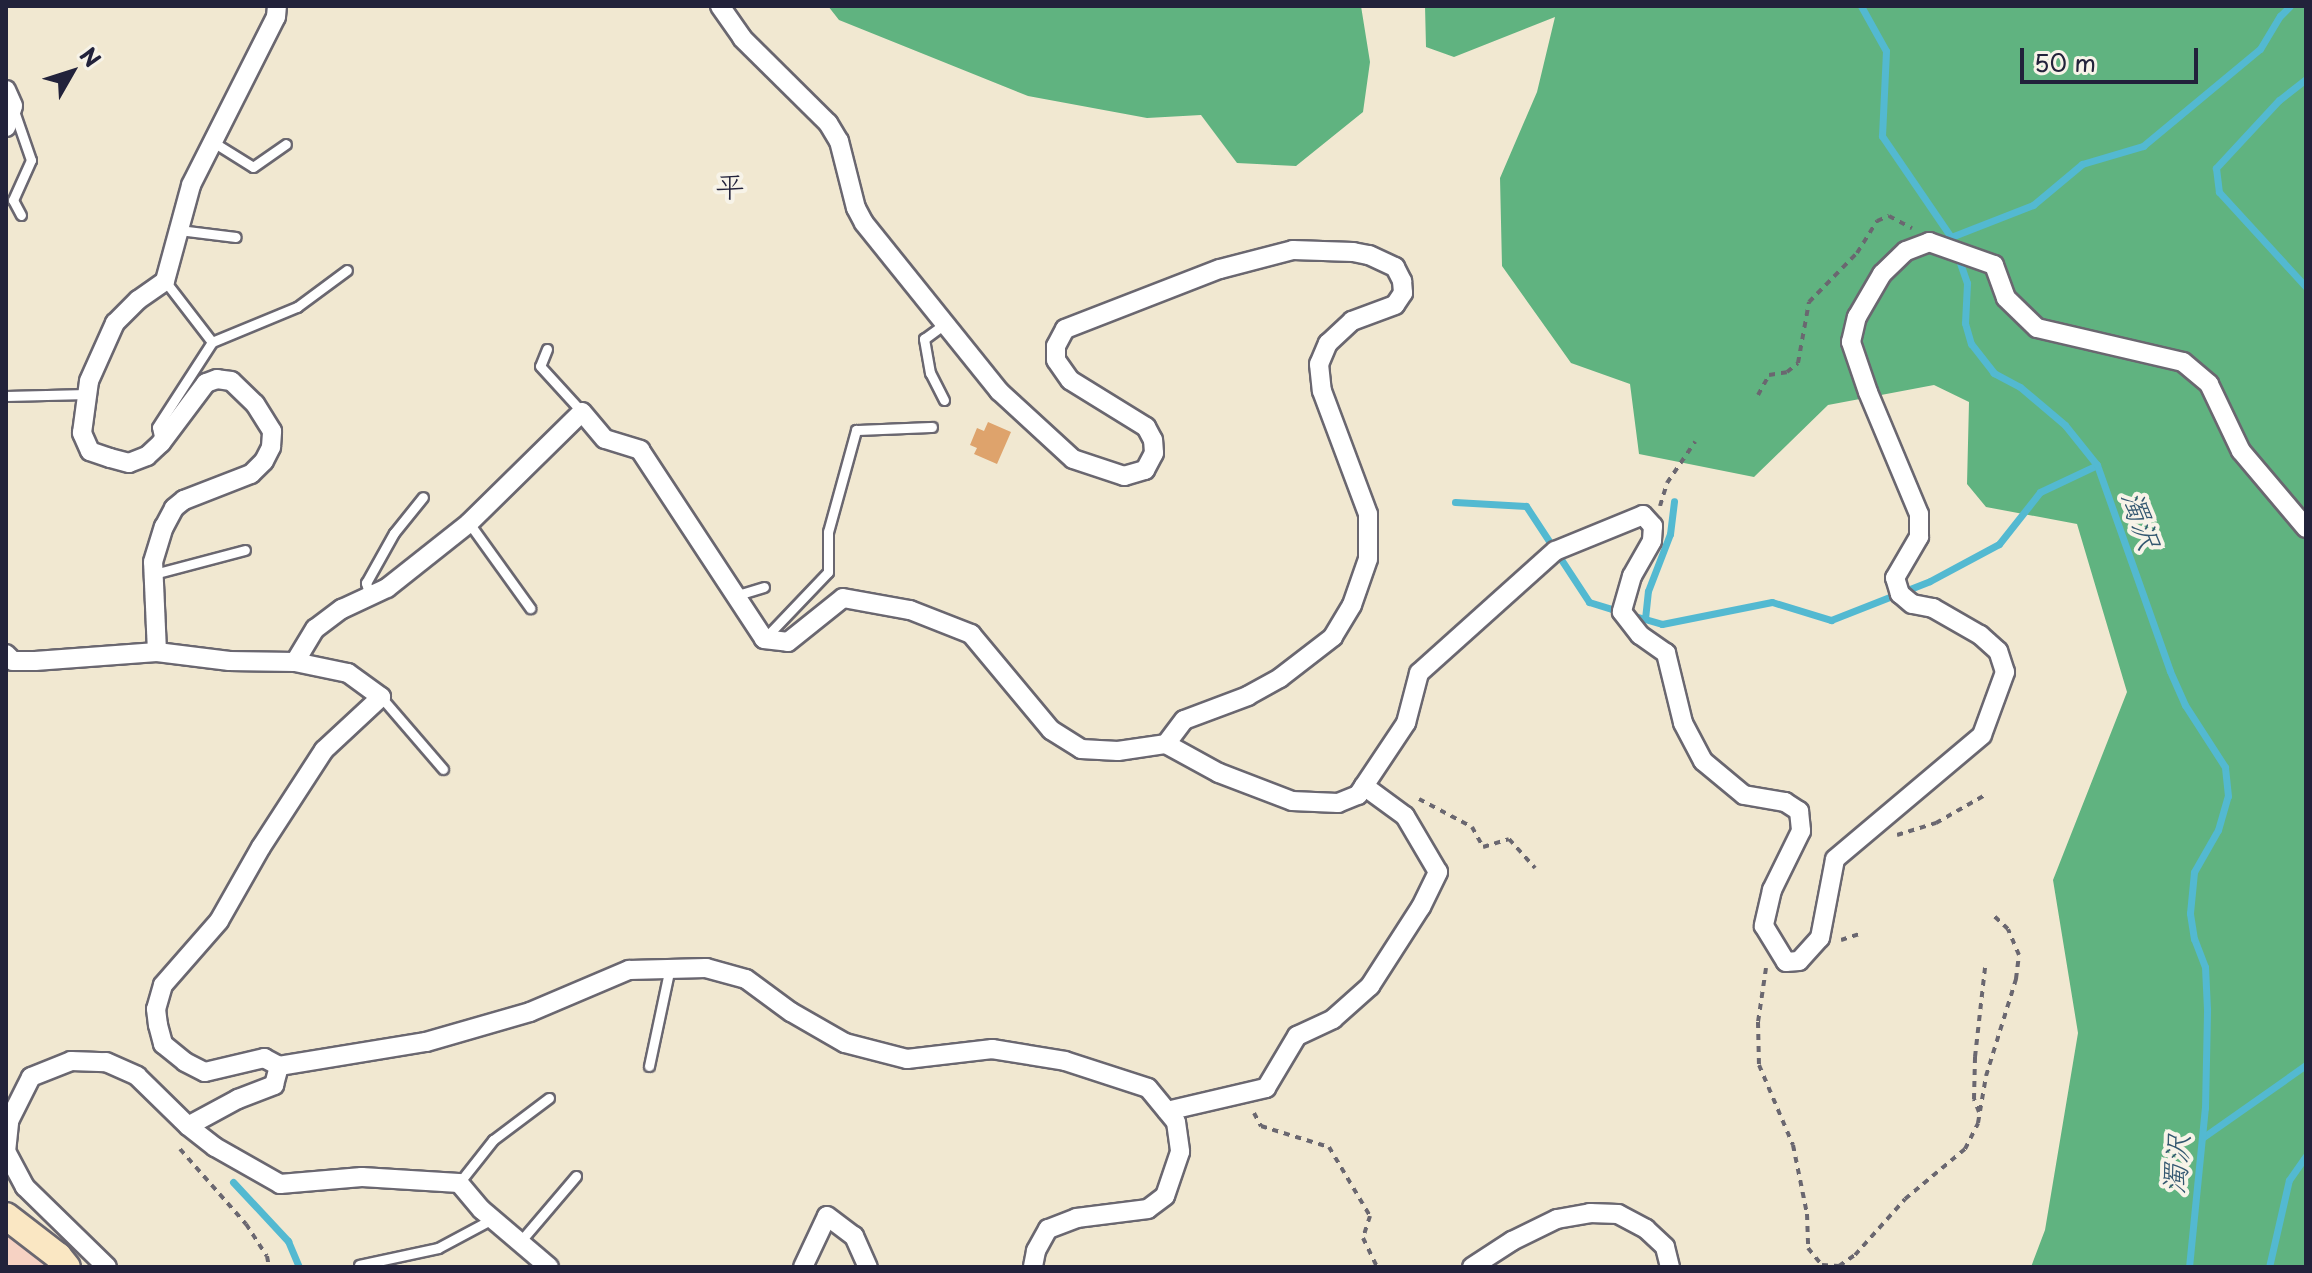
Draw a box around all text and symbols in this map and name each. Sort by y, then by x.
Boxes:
north arrow [32,32,112,112]
scale bar [2024,32,2202,82]
text: N [73,39,109,74]
text: 50 m [2034,44,2096,80]
district label: 平 [715,168,745,204]
water label: 濁沢 [2115,486,2169,554]
water label: 濁沢 [2154,1133,2196,1195]

